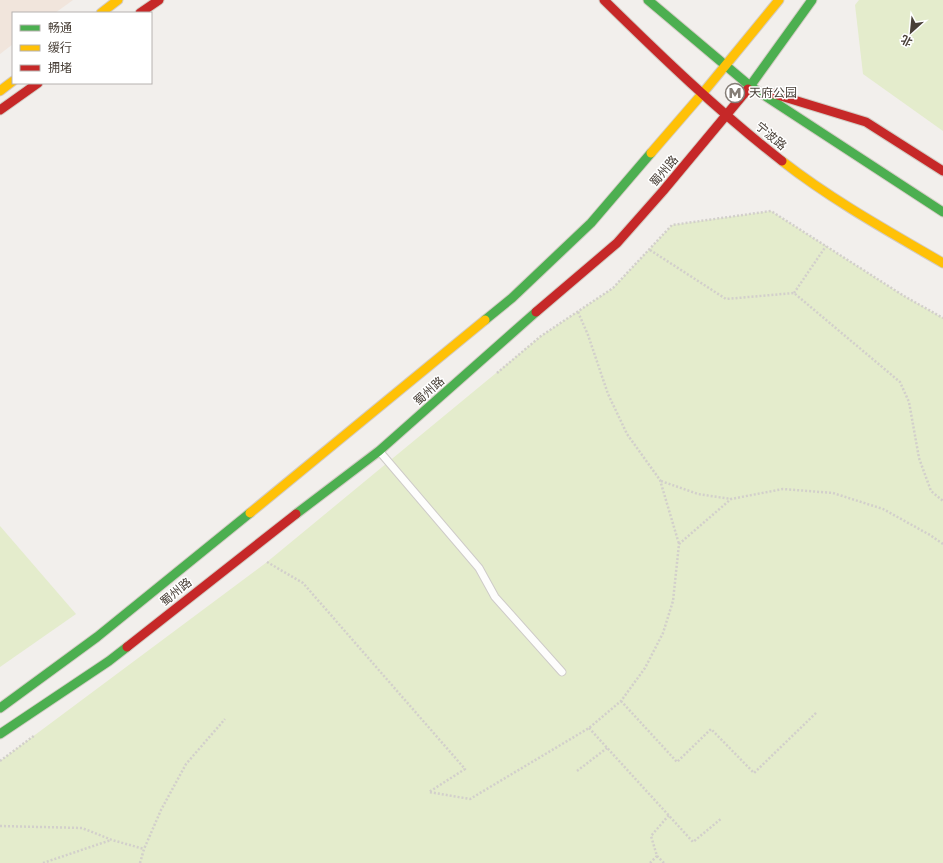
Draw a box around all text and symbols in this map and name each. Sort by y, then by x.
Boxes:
legend [12,12,152,84]
north arrow [891,12,931,52]
text: 畅通 [48,21,72,35]
text: 北 [899,32,915,49]
text: 缓行 [48,41,72,55]
text: 拥堵 [48,61,72,75]
metro station icon: 天府公园 [724,82,746,104]
place label: 天府公园 [749,86,797,100]
street label: 宁波路 [753,119,789,153]
street label: 蜀州路 [647,153,681,189]
street label: 蜀州路 [411,374,447,408]
street label: 蜀州路 [158,575,194,609]

